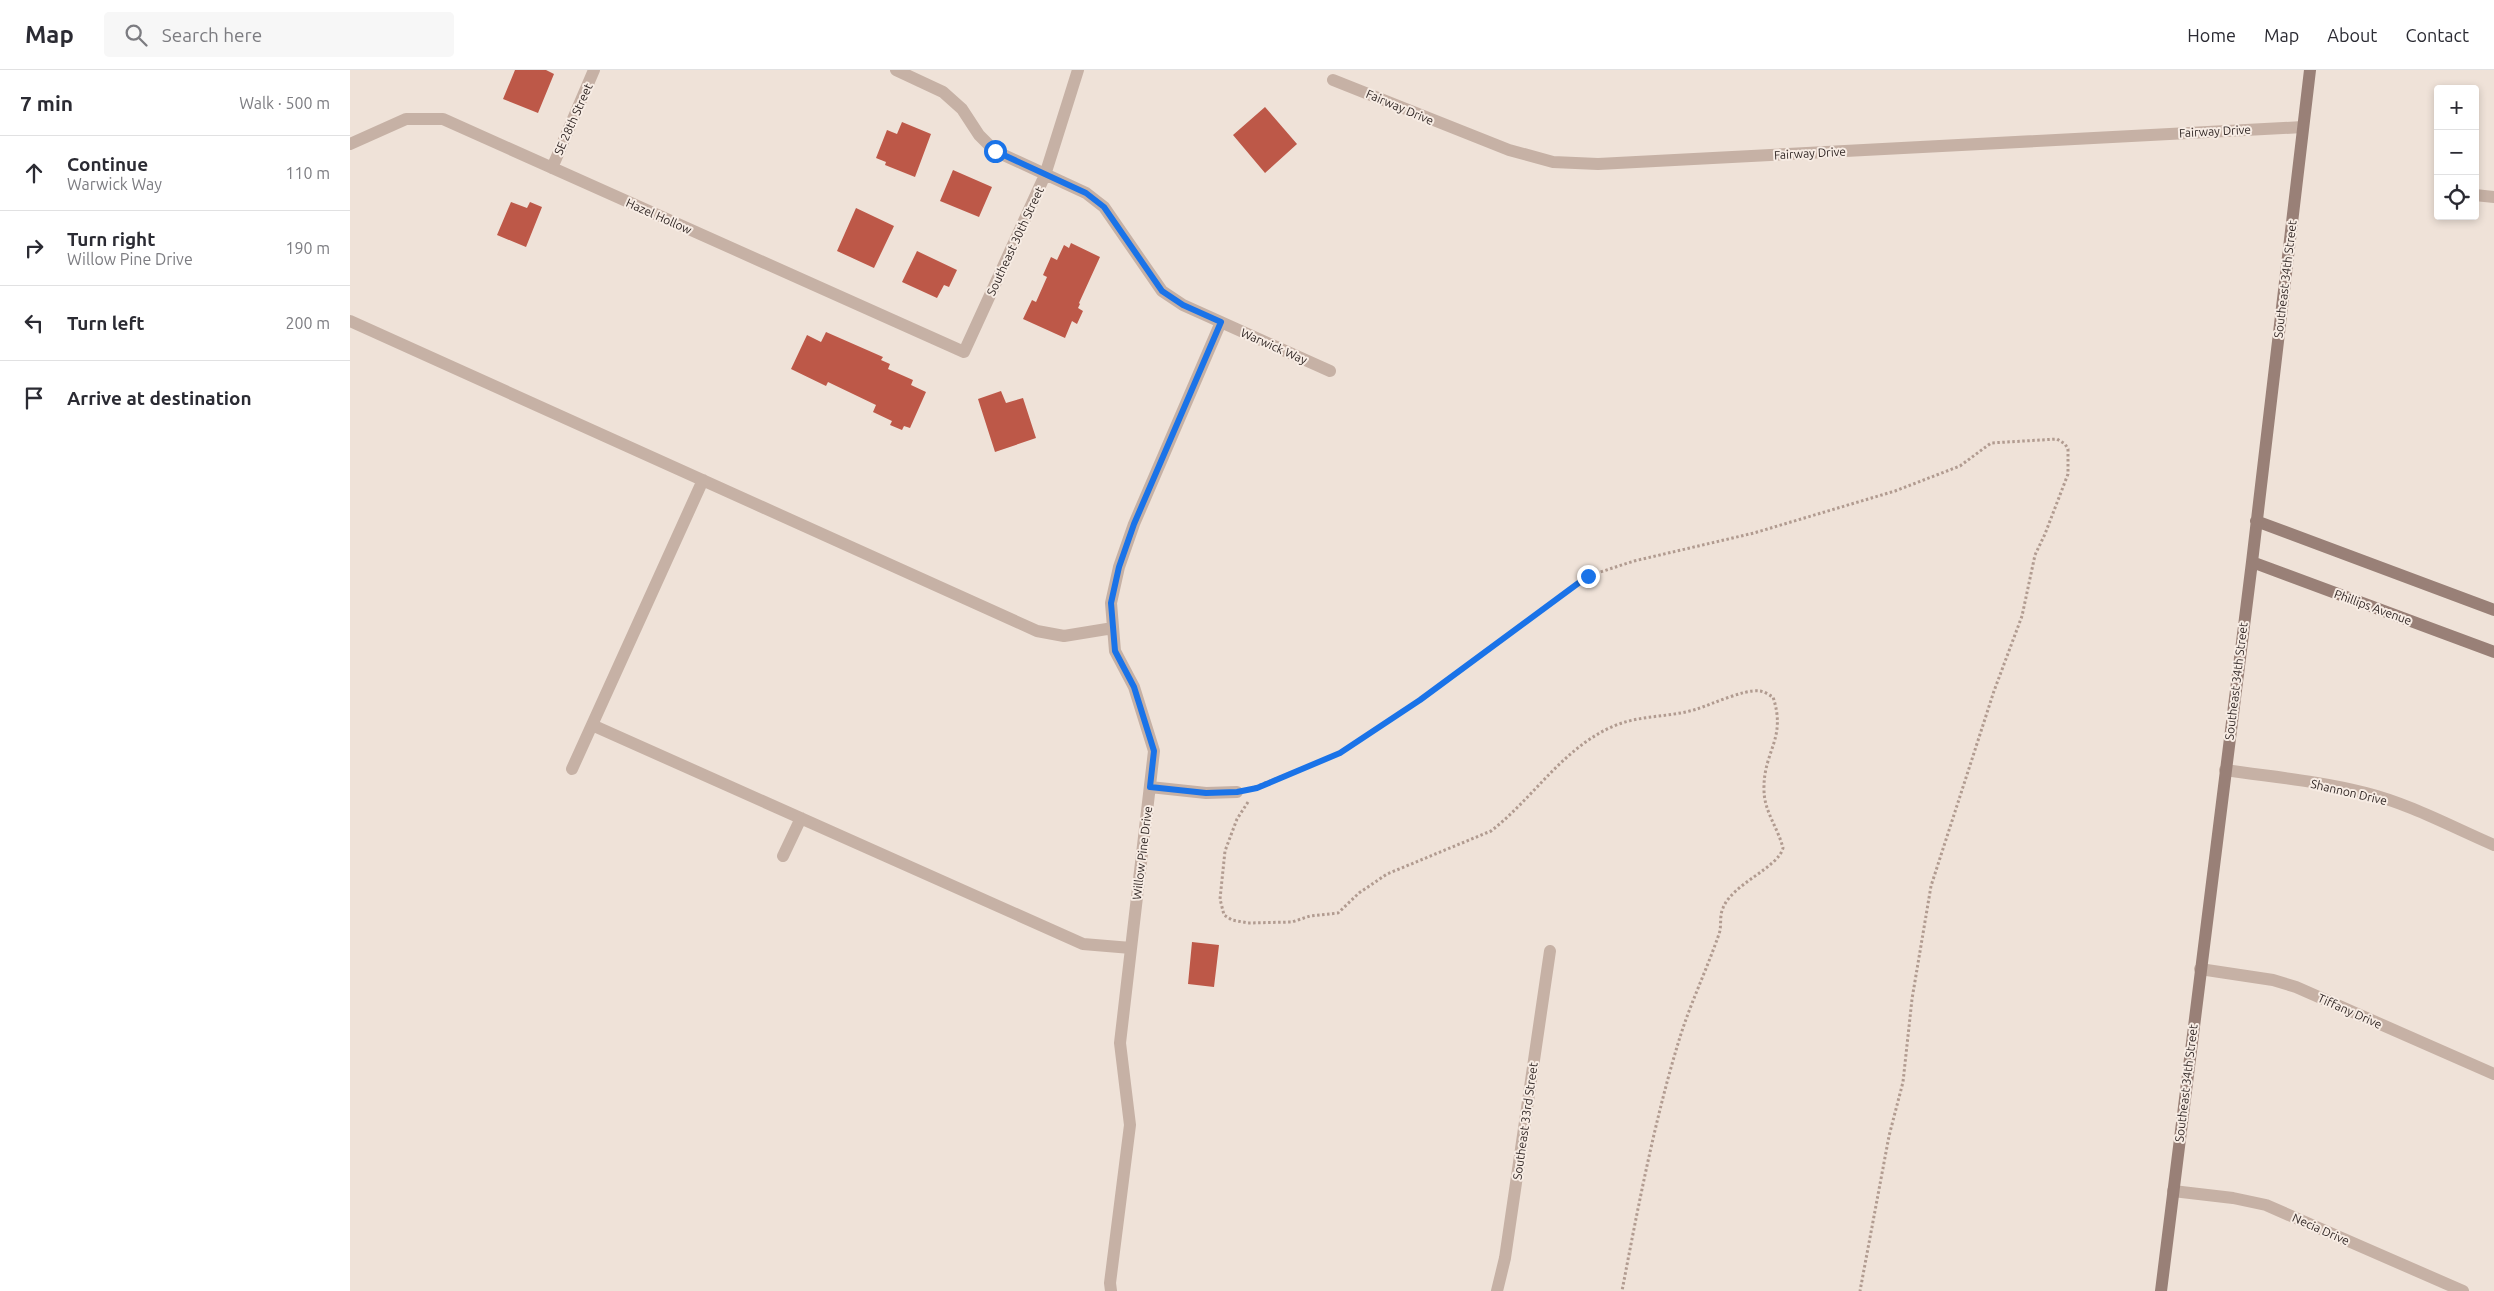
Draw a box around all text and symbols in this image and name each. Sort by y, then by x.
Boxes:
search box [104,12,454,57]
text: Map [25,21,74,48]
icon: search [122,21,150,49]
text: Search here [162,24,262,46]
text: Home [2187,25,2236,45]
text: Map [2264,25,2299,45]
text: About [2327,25,2377,45]
text: Contact [2405,25,2469,45]
street label: SE 28th Street [551,81,595,157]
map controls [2434,85,2479,220]
button: + [2434,85,2479,130]
street label: Fairway Drive [1364,87,1436,127]
text: 7 min [20,91,73,115]
text: Walk · 500 m [239,94,330,112]
street label: Fairway Drive [2179,123,2251,139]
button: − [2434,130,2479,175]
route start [984,140,1007,163]
street label: Fairway Drive [1774,145,1846,161]
text: Continue [67,153,148,175]
icon: ahead [20,159,48,187]
text: 110 m [285,164,330,182]
text: Warwick Way [67,175,162,193]
button: locate [2434,175,2479,220]
street label: Southeast 30th Street [984,184,1046,297]
street label: Hazel Hollow [624,196,694,237]
street label: Southeast 34th Street [2271,219,2299,339]
text: Turn right [67,228,155,250]
icon: right [20,234,48,262]
text: 190 m [285,239,330,257]
text: Willow Pine Drive [67,250,193,268]
icon: left [20,309,48,337]
text: Turn left [67,312,145,334]
text: 200 m [285,314,330,332]
street label: Warwick Way [1239,326,1309,367]
icon: arrive [20,384,48,412]
text: Arrive at destination [67,387,252,409]
route end [1577,565,1600,588]
street label: Phillips Avenue [2332,587,2414,627]
street label: Southeast 34th Street [2222,621,2250,741]
street label: Shannon Drive [2310,777,2388,807]
street label: Willow Pine Drive [1130,805,1154,901]
street label: Tiffany Drive [2316,991,2384,1031]
street label: Southeast 34th Street [2172,1023,2200,1143]
street label: Southeast 33rd Street [1510,1061,1540,1181]
street label: Necia Drive [2291,1211,2351,1247]

